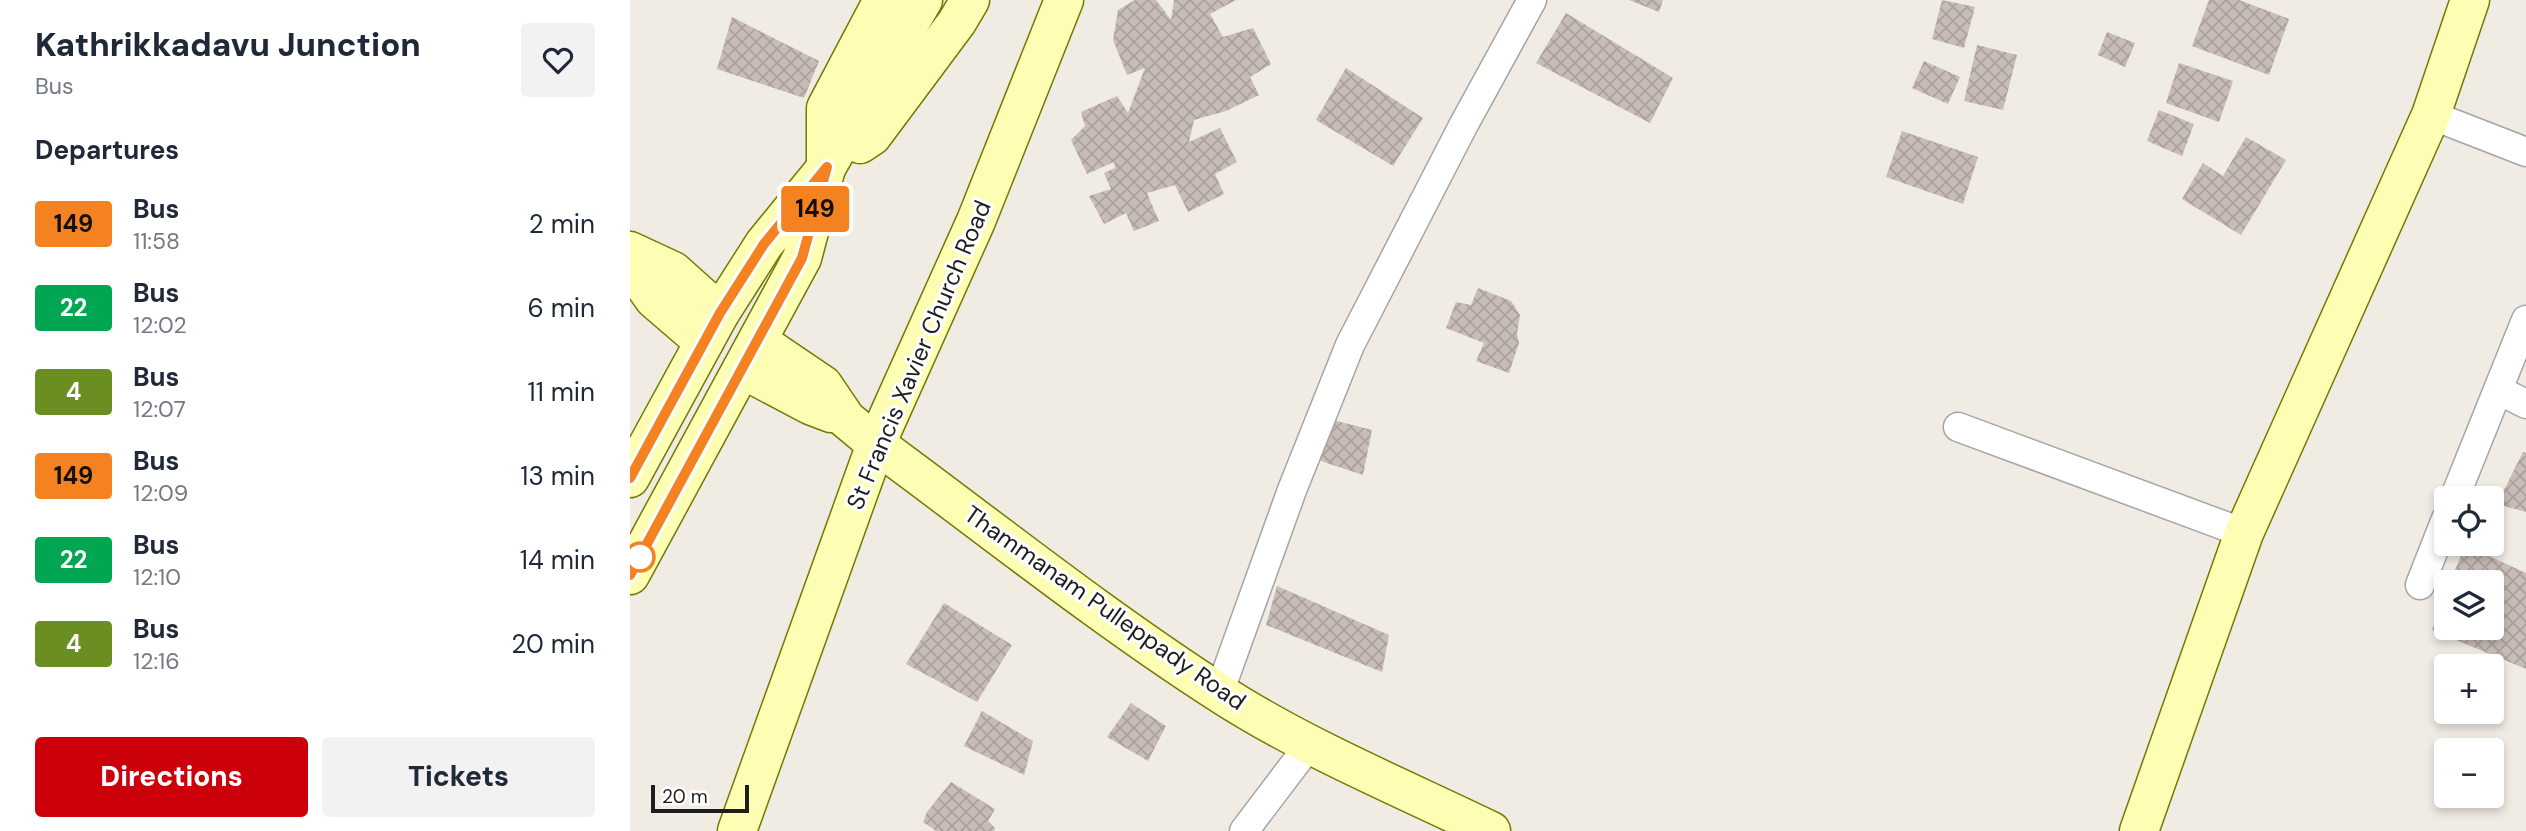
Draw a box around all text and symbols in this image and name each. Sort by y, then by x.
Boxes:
text: Kathrikkadavu Junction [35,23,421,66]
button: heart [521,23,595,97]
text: Bus [35,71,74,101]
text: Departures [35,133,179,167]
line badge: 149 [775,186,855,232]
text: Bus [133,192,179,226]
text: 149 [795,193,835,224]
street label: St Francis Xavier Church Road [839,195,998,514]
text: 2 min [529,207,595,241]
text: 149 [54,208,93,239]
text: 11:58 [133,226,180,256]
text: Bus [133,276,179,310]
text: 6 min [527,291,595,325]
text: 22 [60,292,87,323]
text: 12:02 [133,310,187,340]
text: Bus [133,360,179,394]
text: 11 min [528,375,595,409]
text: 4 [66,376,81,407]
text: 12:07 [133,394,186,424]
text: Bus [133,444,179,478]
text: 13 min [520,459,595,493]
text: 149 [54,460,93,491]
text: 12:09 [133,478,188,508]
map controls [2434,486,2504,808]
button: locate [2434,486,2504,556]
street label: Thammanam Pulleppady Road [959,498,1252,717]
text: Bus [133,528,179,562]
unlabelled marker [625,542,655,572]
text: 14 min [520,543,595,577]
text: 22 [60,544,87,575]
text: 12:10 [133,562,181,592]
button: layers [2434,570,2504,640]
text: Bus [133,612,179,646]
text: 20 min [511,627,595,661]
text: 4 [66,628,81,659]
text: 12:16 [133,646,180,676]
button: + [2434,654,2504,724]
button: Directions [35,737,308,817]
button: Tickets [322,737,595,817]
button: − [2434,738,2504,808]
scale bar [651,782,749,814]
text: 20 m [662,784,708,809]

